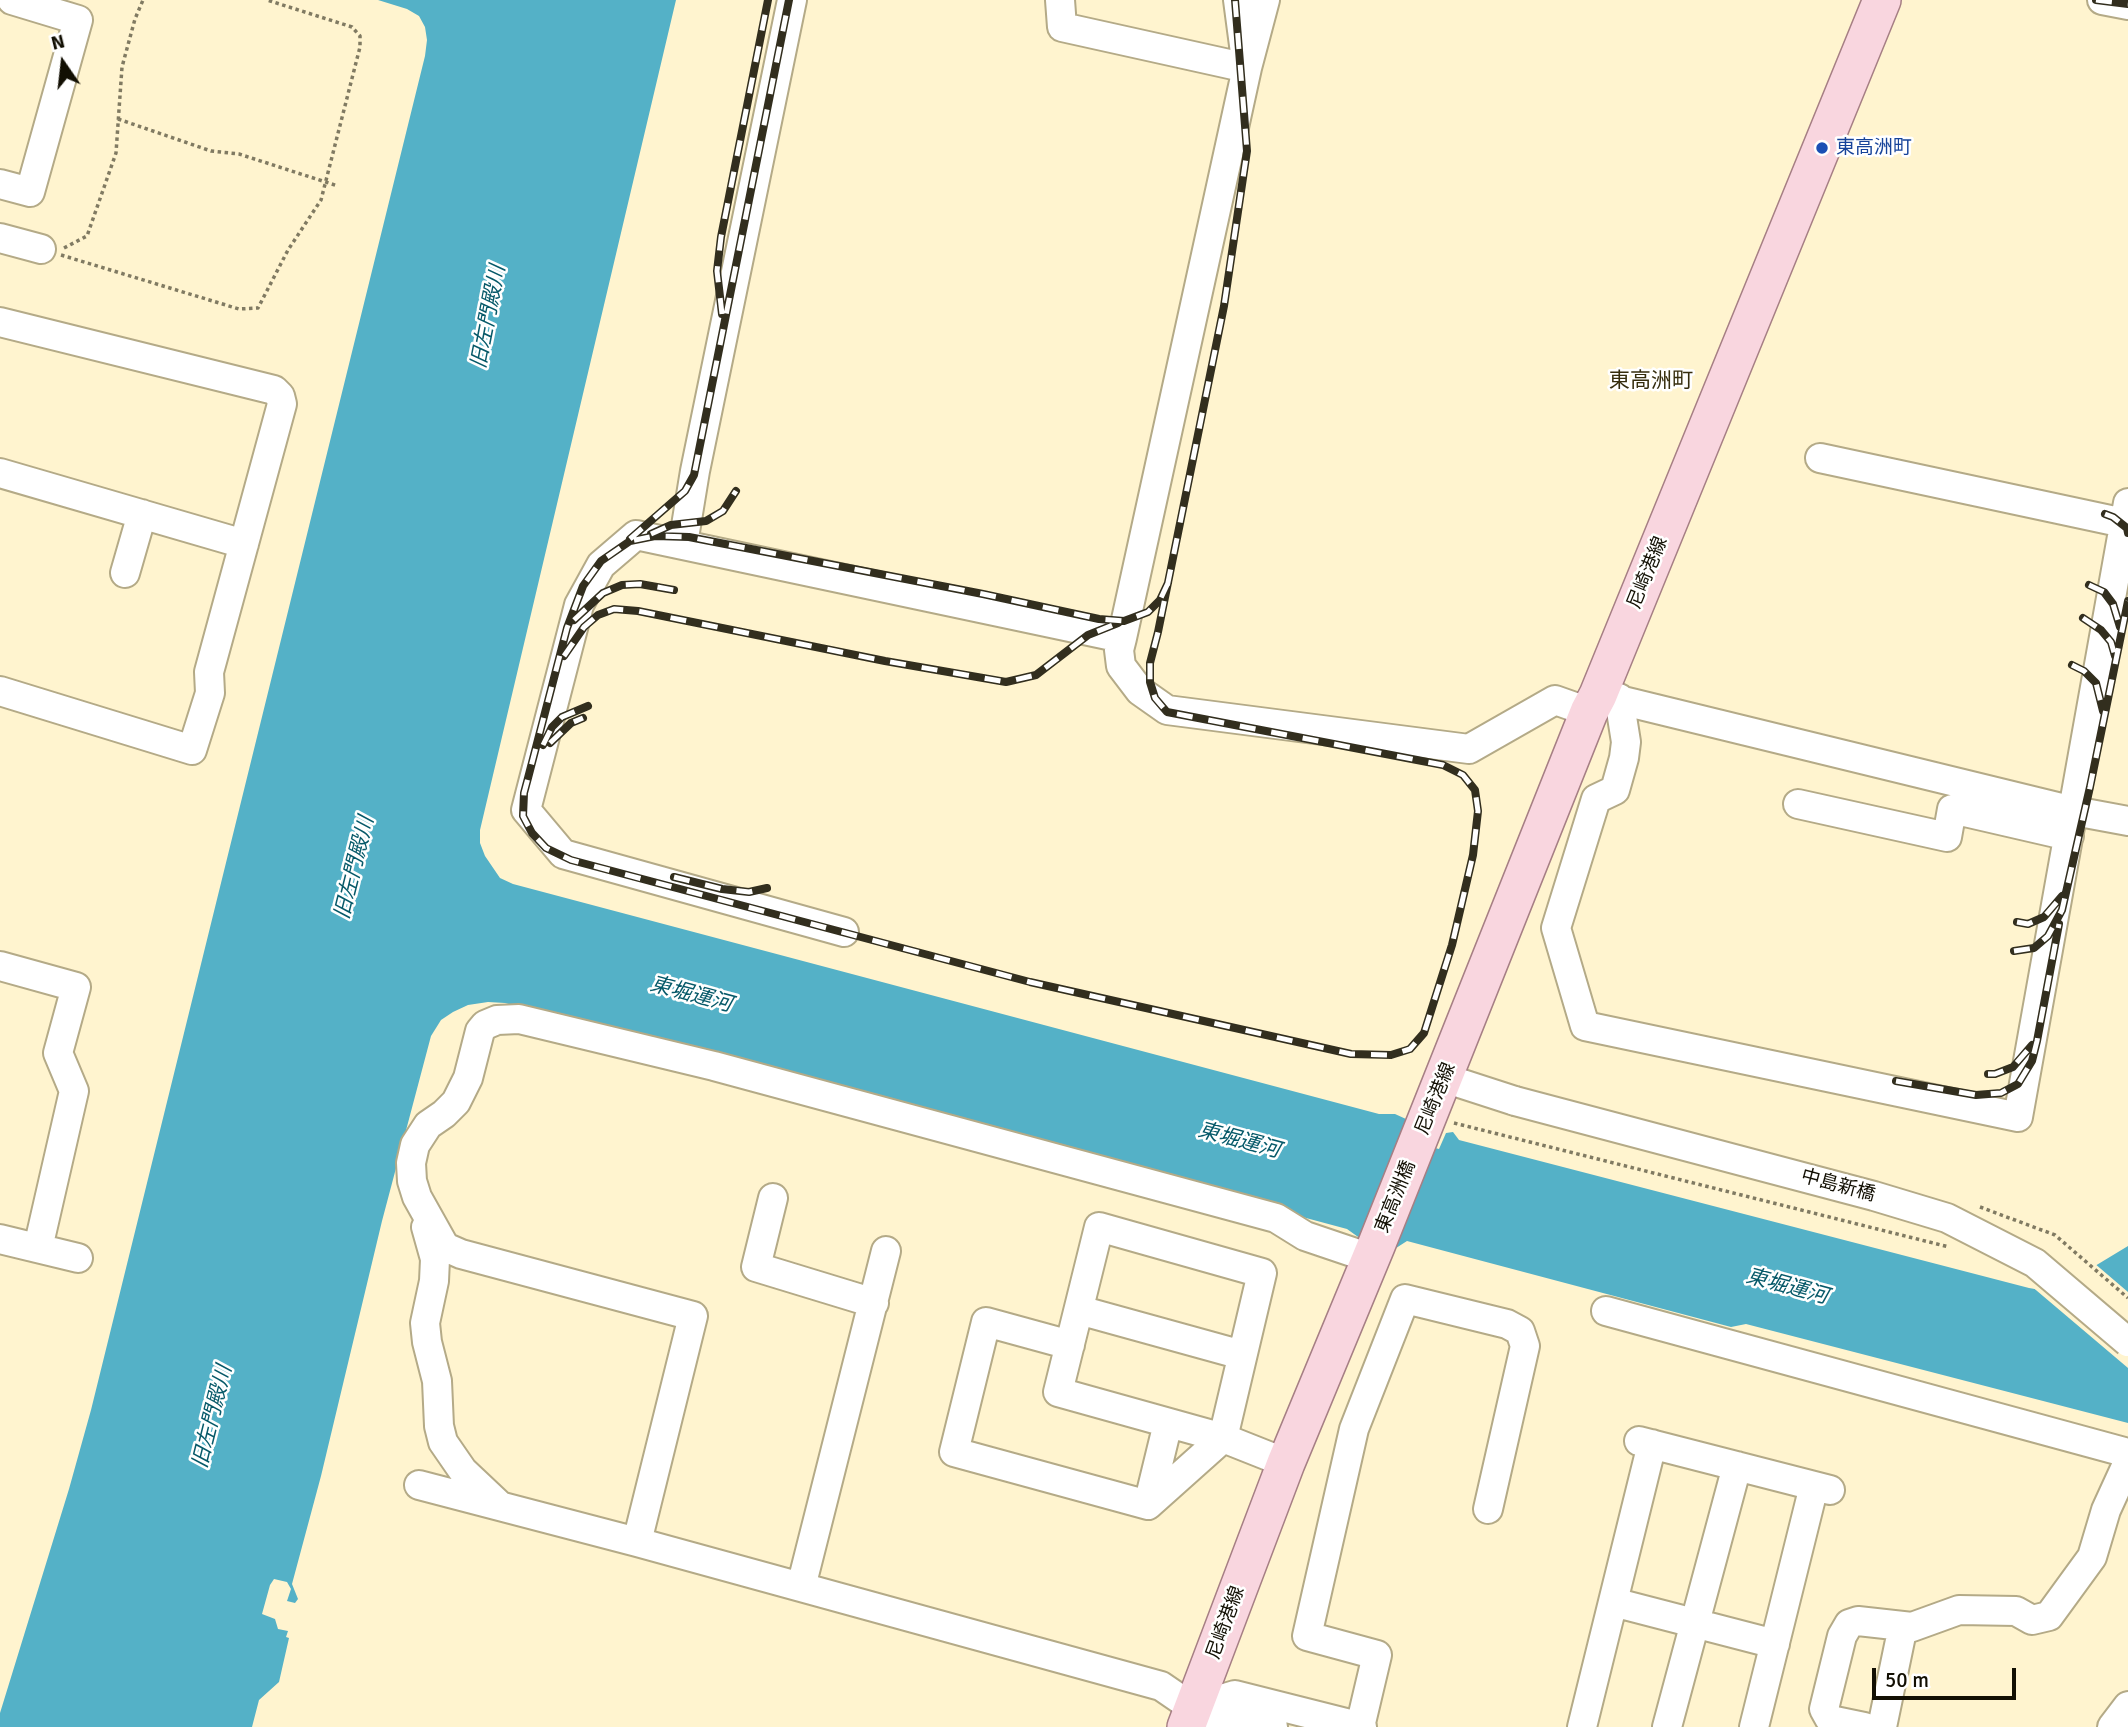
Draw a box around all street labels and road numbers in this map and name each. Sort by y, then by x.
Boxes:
street label: 尼崎港線 [1623,533,1673,613]
street label: 尼崎港線 [1411,1059,1461,1139]
street label: 東高洲橋 [1371,1157,1421,1237]
street label: 中島新橋 [1798,1165,1878,1207]
street label: 尼崎港線 [1202,1583,1250,1663]

